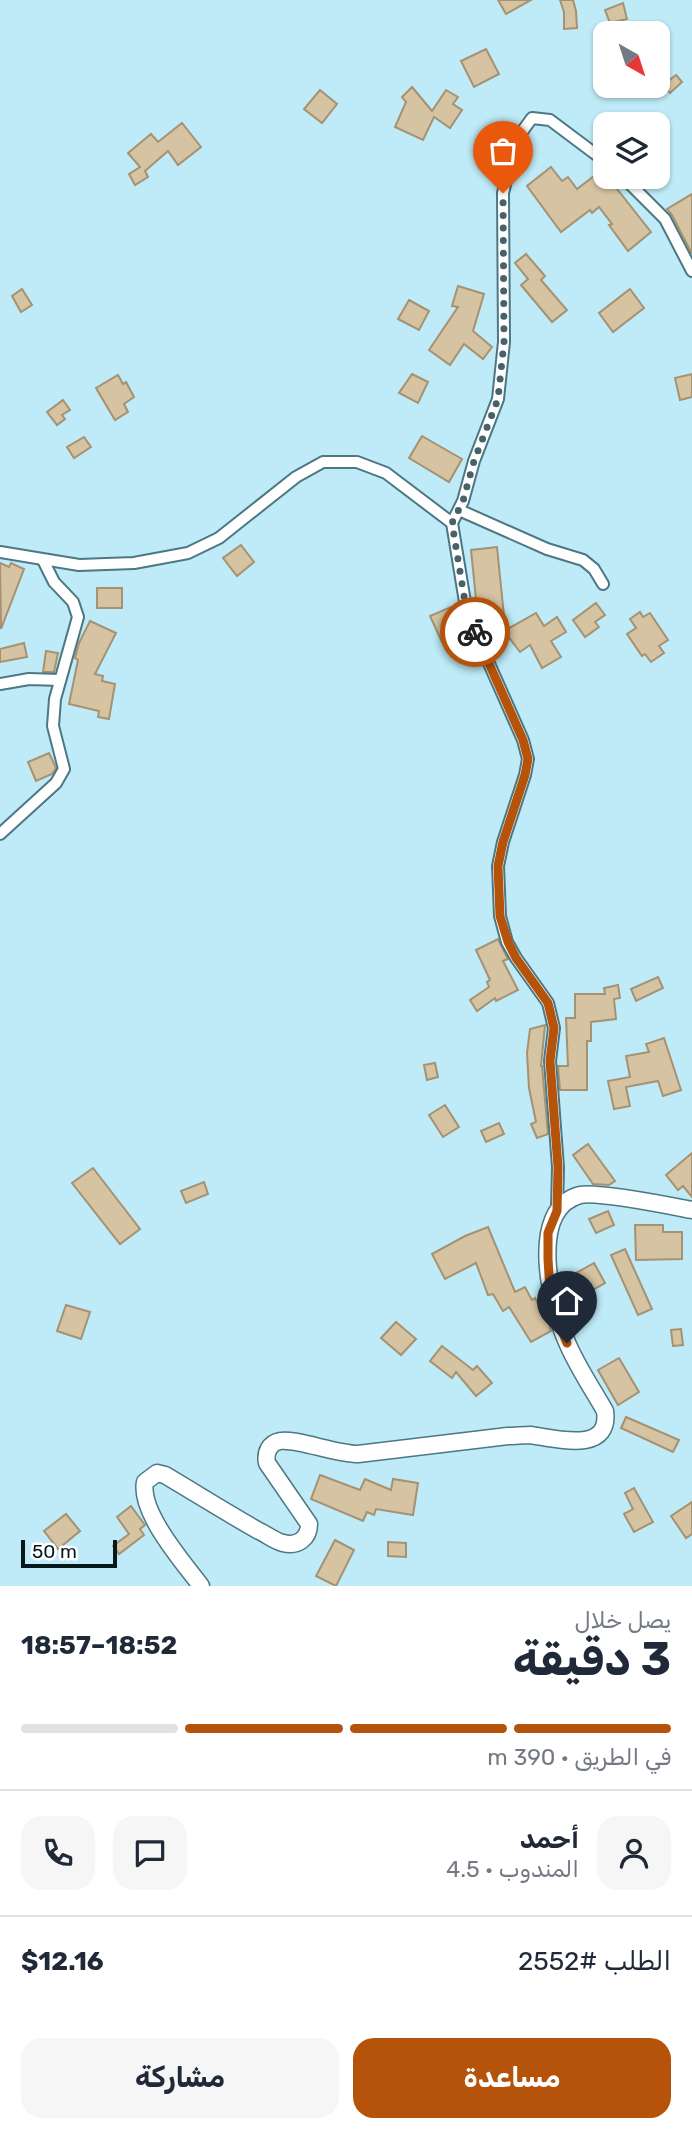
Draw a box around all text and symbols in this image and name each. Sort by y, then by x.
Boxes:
north arrow [593,21,670,98]
map controls [593,21,670,189]
button: layers [593,112,670,189]
pin [473,121,533,193]
icon: bag [484,132,522,170]
courier [440,597,510,667]
icon: bike [456,613,494,651]
pin [537,1271,597,1343]
icon: home [548,1282,586,1320]
scale bar [21,1537,117,1569]
text: 50 m [32,1540,77,1563]
text: يصل خلال [575,1606,671,1634]
text: 18:52–18:57 [21,1630,177,1661]
text: 3 دقيقة [513,1632,671,1687]
text: في الطريق · 390 m [487,1743,671,1771]
button: phone [21,1816,95,1890]
button: chat [113,1816,187,1890]
button: person [597,1816,671,1890]
text: أحمد [520,1824,579,1855]
text: المندوب · 4.5 [446,1855,579,1883]
text: $12.16 [21,1946,104,1977]
text: الطلب #2552 [518,1946,671,1977]
button: مشاركة [21,2038,339,2118]
button: مساعدة [353,2038,671,2118]

